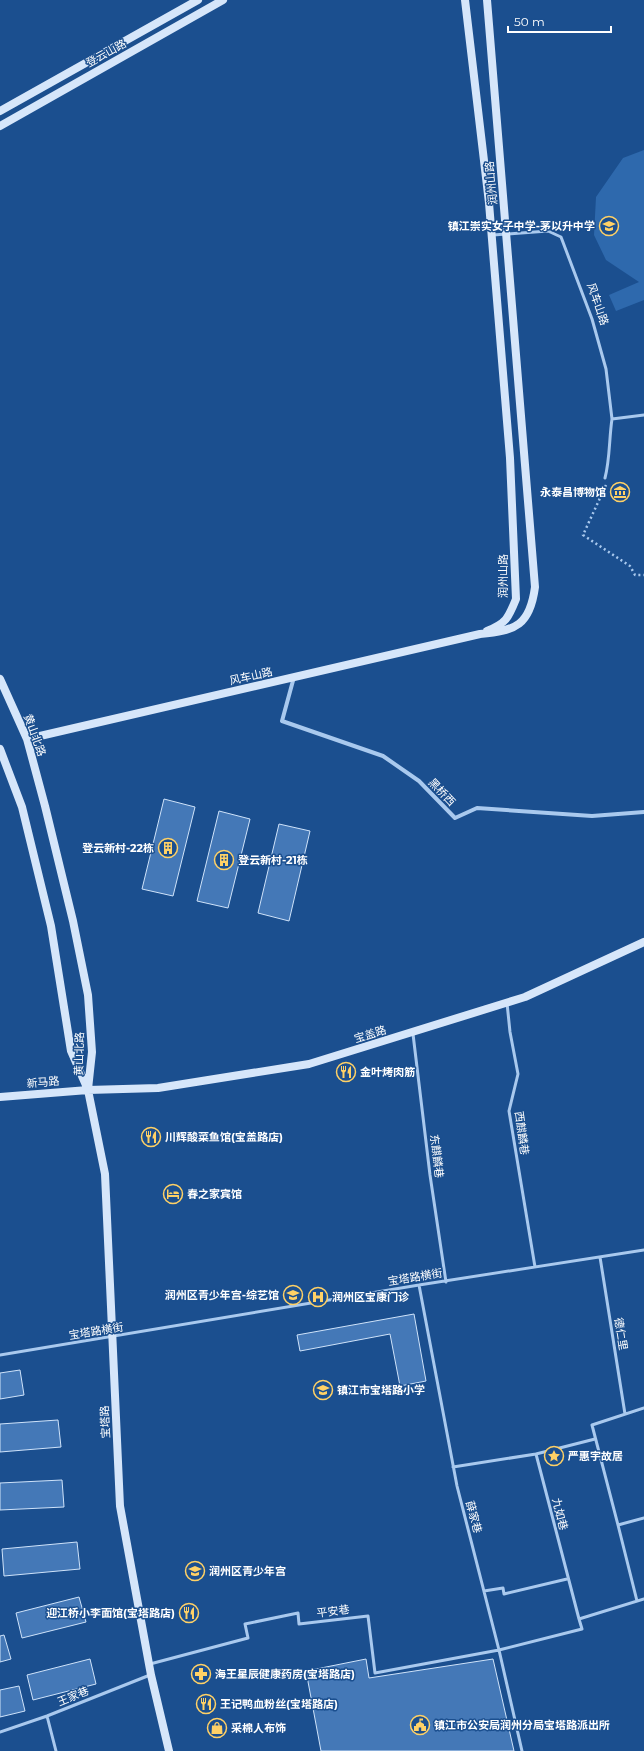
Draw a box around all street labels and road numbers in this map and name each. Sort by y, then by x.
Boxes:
street label: 登云山路 [83,36,129,70]
street label: 润州山路 [482,160,500,206]
street label: 风车山路 [584,281,612,327]
street label: 润州山路 [496,554,510,598]
street label: 风车山路 [228,664,274,688]
street label: 黄山北路 [21,712,49,758]
street label: 黑桥西 [426,775,458,809]
street label: 宝盖路 [352,1022,388,1046]
street label: 黄山北路 [72,1032,86,1076]
street label: 新马路 [26,1074,60,1090]
street label: 西麒麟巷 [512,1110,532,1156]
street label: 东麒麟巷 [427,1133,447,1179]
street label: 宝塔路横街 [387,1266,443,1288]
street label: 德仁里 [612,1317,630,1351]
street label: 宝塔路横街 [68,1320,124,1342]
street label: 宝塔路 [97,1405,113,1439]
street label: 九如巷 [549,1496,571,1532]
street label: 薛家巷 [463,1499,485,1535]
street label: 平安巷 [316,1602,350,1620]
street label: 王家巷 [55,1683,91,1709]

